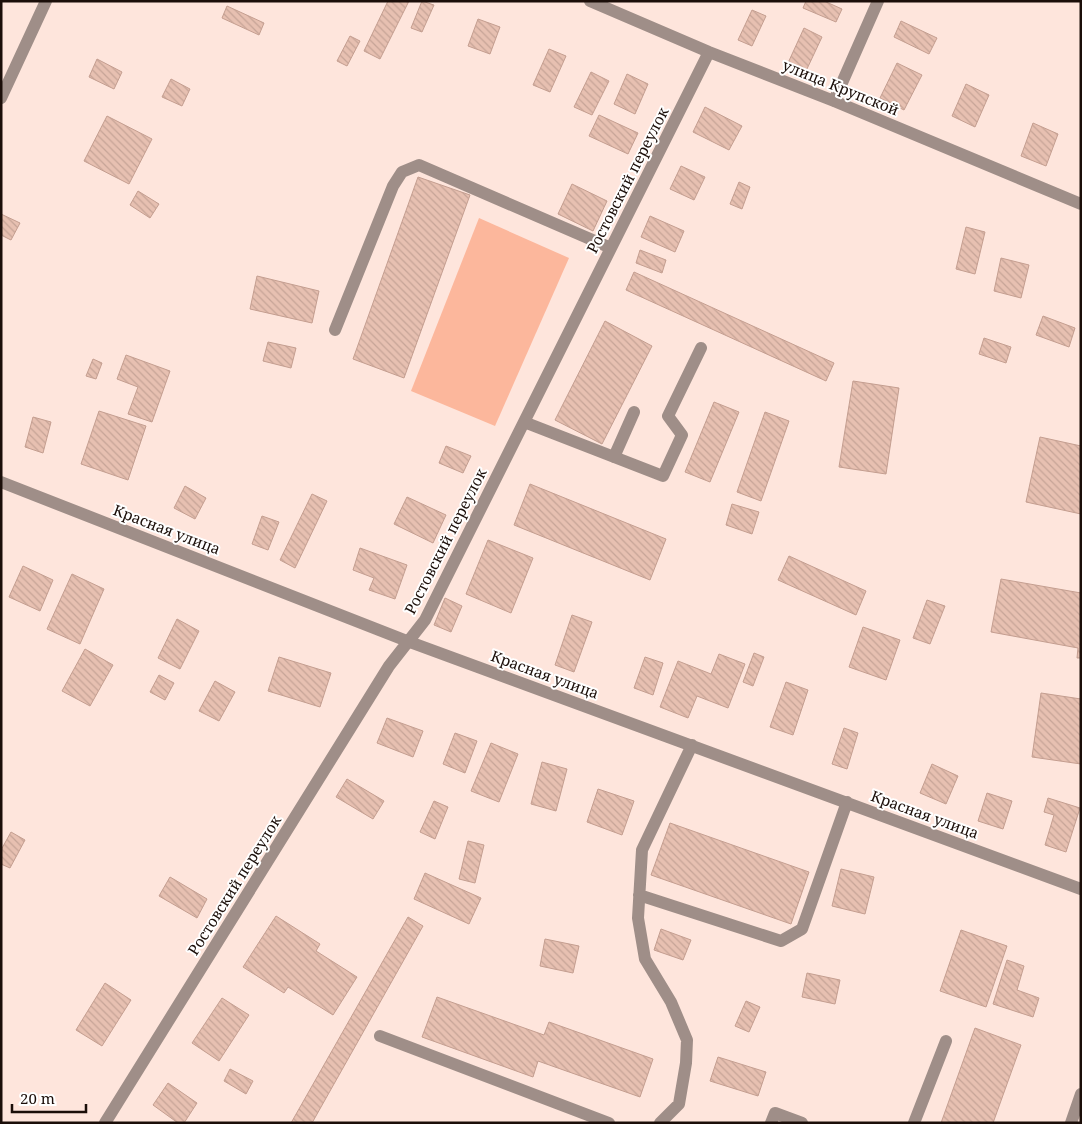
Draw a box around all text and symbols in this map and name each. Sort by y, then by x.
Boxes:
street label: улица Крупской [780,55,902,119]
street label: Ростовский переулок [581,103,673,256]
street label: Ростовский переулок [399,464,491,617]
street label: Красная улица [110,499,224,559]
street label: Красная улица [488,645,602,703]
street label: Красная улица [868,785,982,843]
street label: Ростовский переулок [183,811,285,959]
scale bar [12,1082,86,1114]
text: 20 m [20,1088,55,1108]

